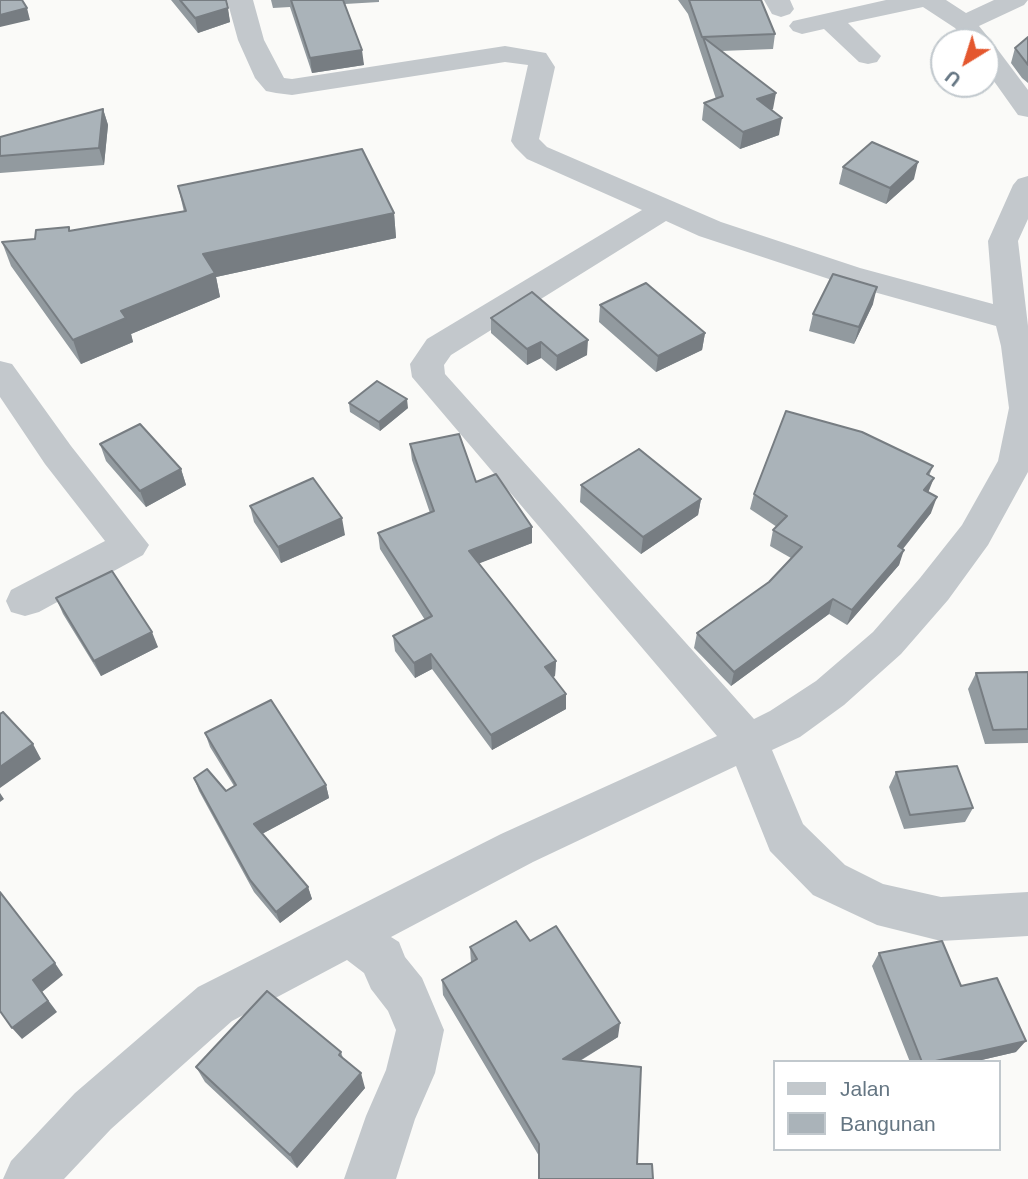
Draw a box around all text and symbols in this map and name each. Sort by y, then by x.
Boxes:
north arrow [930,28,1000,98]
text: U [941,66,965,91]
legend [772,1060,1000,1151]
text: Jalan [840,1077,890,1100]
text: Bangunan [840,1112,936,1135]

